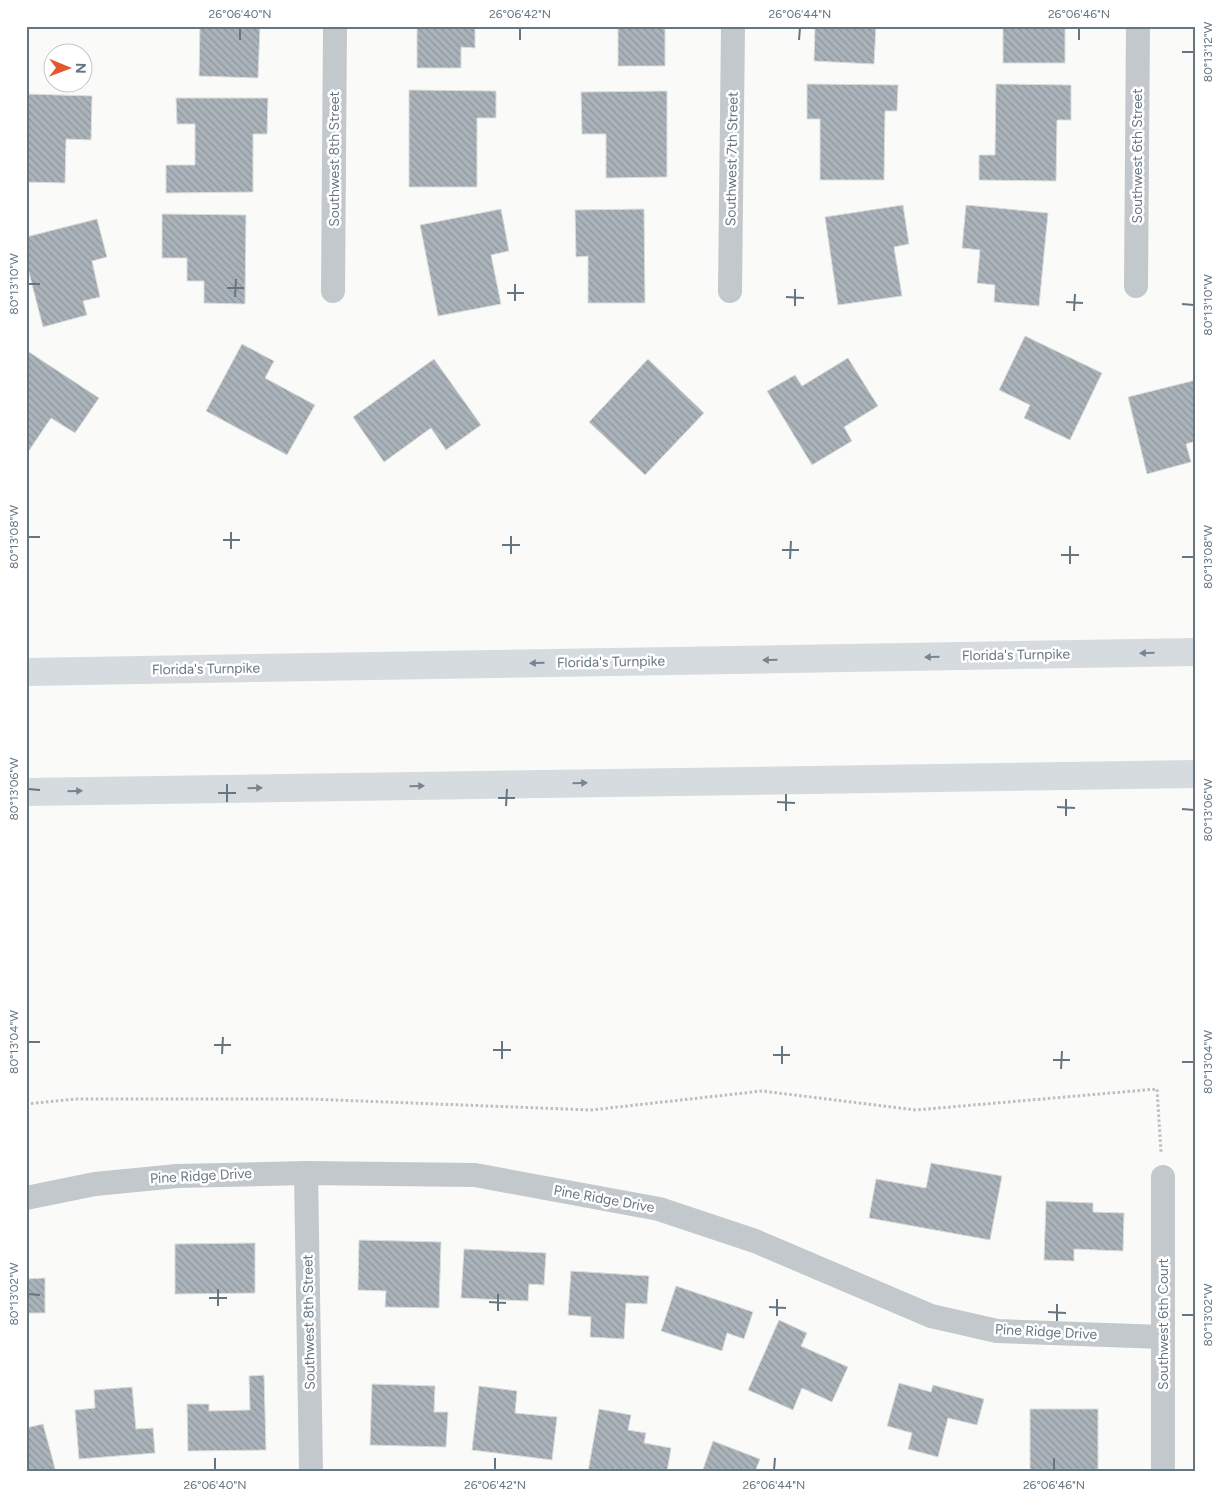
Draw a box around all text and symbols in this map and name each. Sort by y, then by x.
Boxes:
text: 26°06'40"N [208,7,272,21]
text: 26°06'42"N [489,7,551,21]
text: 26°06'44"N [769,7,831,21]
text: 26°06'46"N [1048,7,1110,21]
text: 80°13'12"W [1201,21,1215,82]
north arrow [42,42,92,92]
text: N [72,63,89,74]
street label: Southwest 6th Street [1129,89,1146,223]
street label: Southwest 8th Street [326,91,343,227]
street label: Southwest 7th Street [722,92,742,226]
text: 80°13'10"W [7,253,21,315]
text: 80°13'10"W [1201,274,1215,336]
text: 80°13'08"W [7,505,21,569]
text: 80°13'08"W [1201,525,1215,589]
street label: Florida's Turnpike [962,646,1071,664]
one-way arrow [1139,649,1155,657]
street label: Florida's Turnpike [557,653,666,671]
one-way arrow [924,653,940,661]
one-way arrow [761,656,777,664]
street label: Florida's Turnpike [152,660,261,678]
one-way arrow [529,660,545,668]
text: 80°13'06"W [7,757,21,821]
text: 80°13'06"W [1201,778,1215,842]
one-way arrow [572,779,588,787]
one-way arrow [410,782,426,790]
one-way arrow [247,784,263,792]
one-way arrow [67,787,83,795]
text: 80°13'04"W [7,1010,21,1074]
text: 80°13'04"W [1201,1030,1215,1094]
street label: Pine Ridge Drive [150,1165,253,1187]
street label: Pine Ridge Drive [552,1182,656,1216]
street label: Southwest 8th Street [299,1254,319,1390]
street label: Southwest 6th Court [1155,1258,1172,1390]
text: 80°13'02"W [7,1262,21,1326]
text: 80°13'02"W [1201,1283,1215,1347]
street label: Pine Ridge Drive [995,1321,1098,1343]
text: 26°06'40"N [183,1478,247,1492]
text: 26°06'42"N [464,1478,526,1492]
text: 26°06'44"N [743,1478,805,1492]
text: 26°06'46"N [1023,1478,1085,1492]

